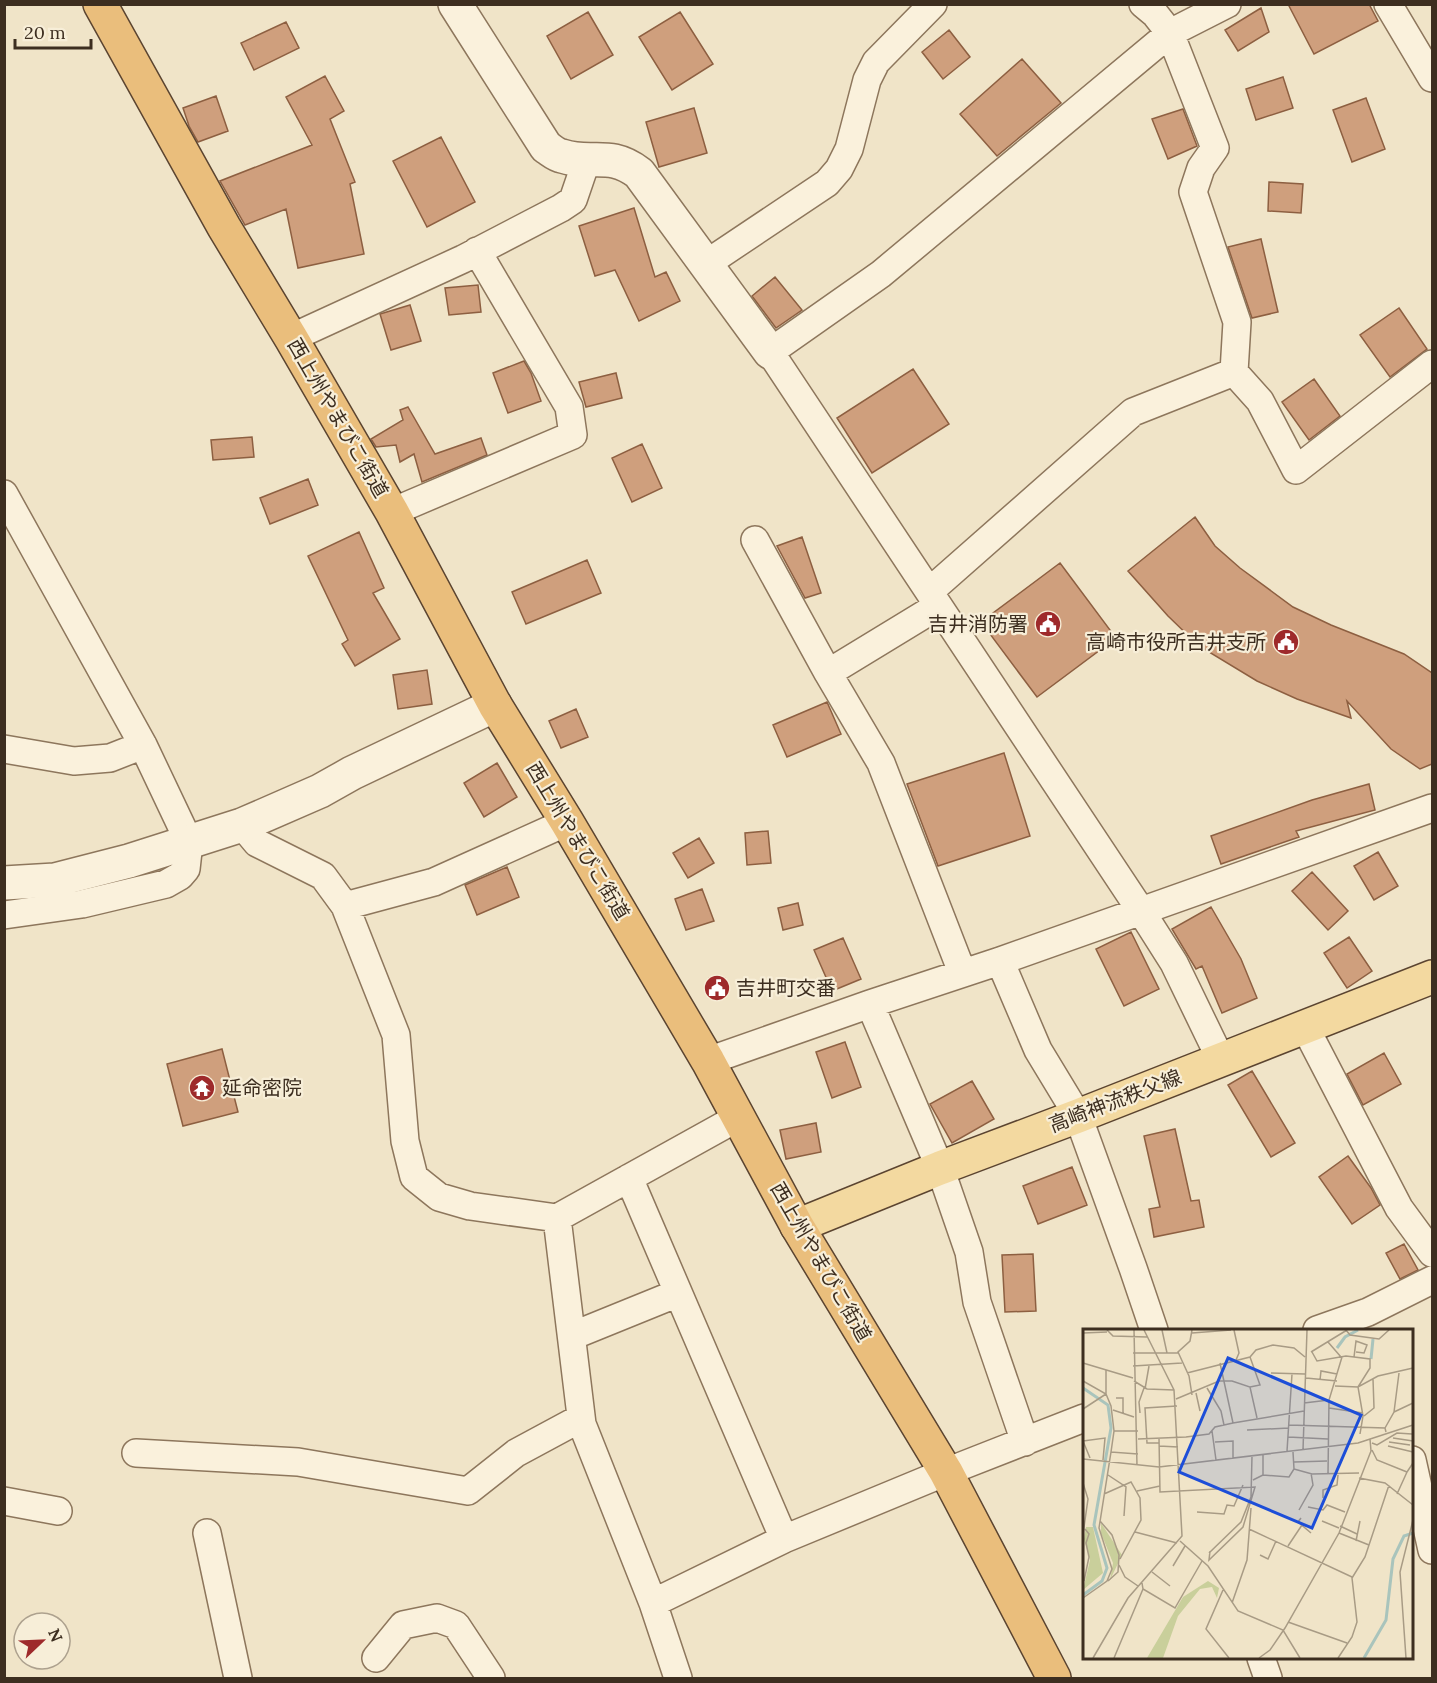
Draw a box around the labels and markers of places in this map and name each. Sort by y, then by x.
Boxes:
public building icon: 吉井消防署 [1033,609,1063,639]
place label: 吉井消防署 [928,611,1028,636]
public building icon: 高崎市役所吉井支所 [1271,627,1301,657]
place label: 高崎市役所吉井支所 [1086,629,1266,654]
public building icon: 吉井町交番 [702,973,732,1003]
place label: 吉井町交番 [736,975,836,1000]
temple icon: 延命密院 [187,1073,217,1103]
place label: 延命密院 [222,1075,302,1100]

